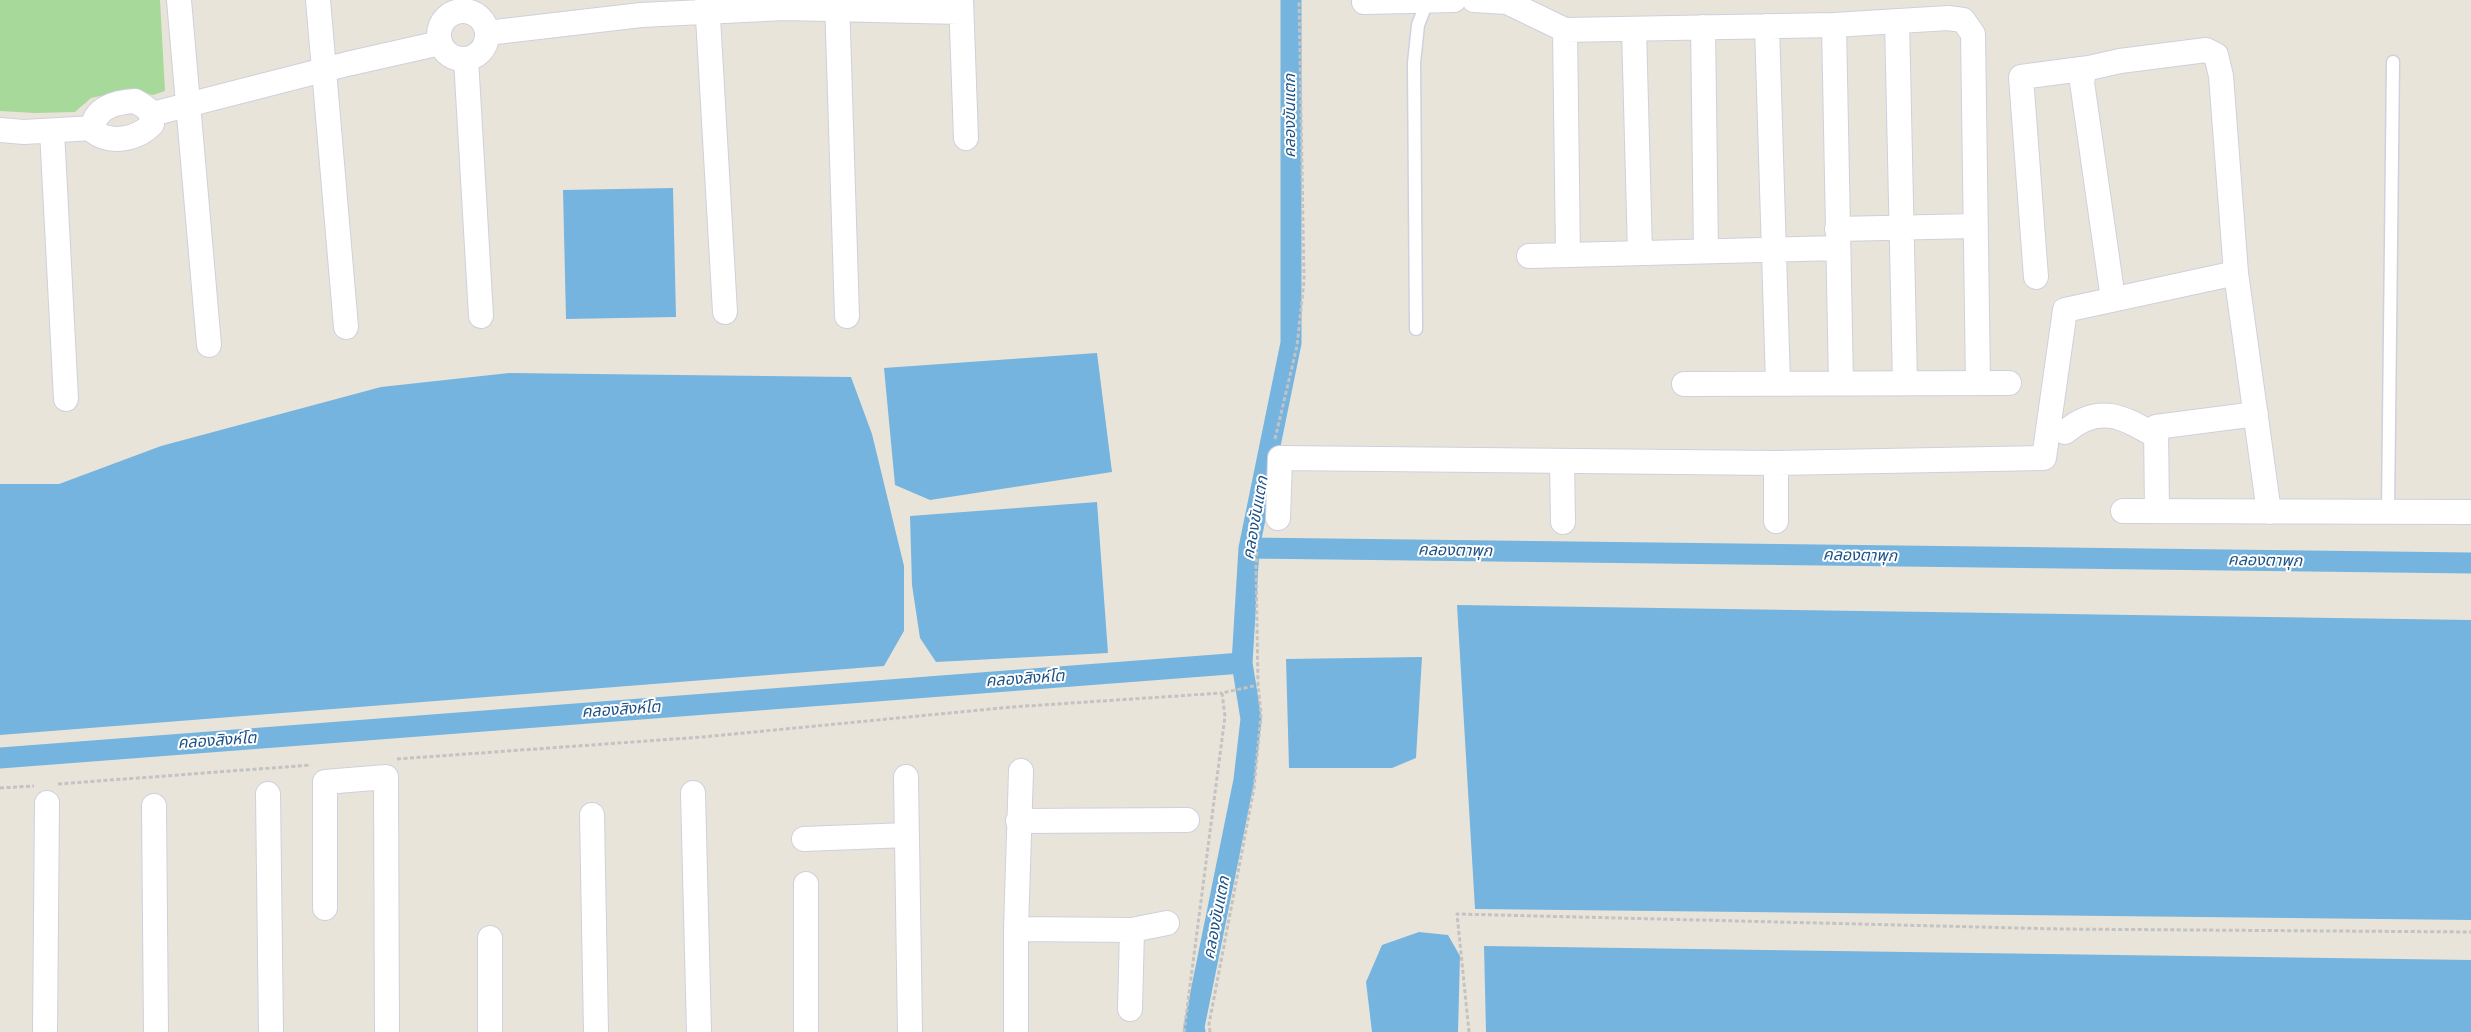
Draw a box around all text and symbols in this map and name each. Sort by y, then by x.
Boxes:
water label: คลองขันแตก [1281,74,1301,158]
water label: คลองขันแตก [1239,475,1273,561]
water label: คลองตาพุก [1418,541,1492,561]
water label: คลองตาพุก [1823,546,1897,566]
water label: คลองตาพุก [2228,551,2302,571]
water label: คลองสิงห์โต [985,667,1065,691]
water label: คลองสิงห์โต [581,698,661,722]
water label: คลองสิงห์โต [177,729,257,753]
water label: คลองขันแตก [1200,875,1234,961]

